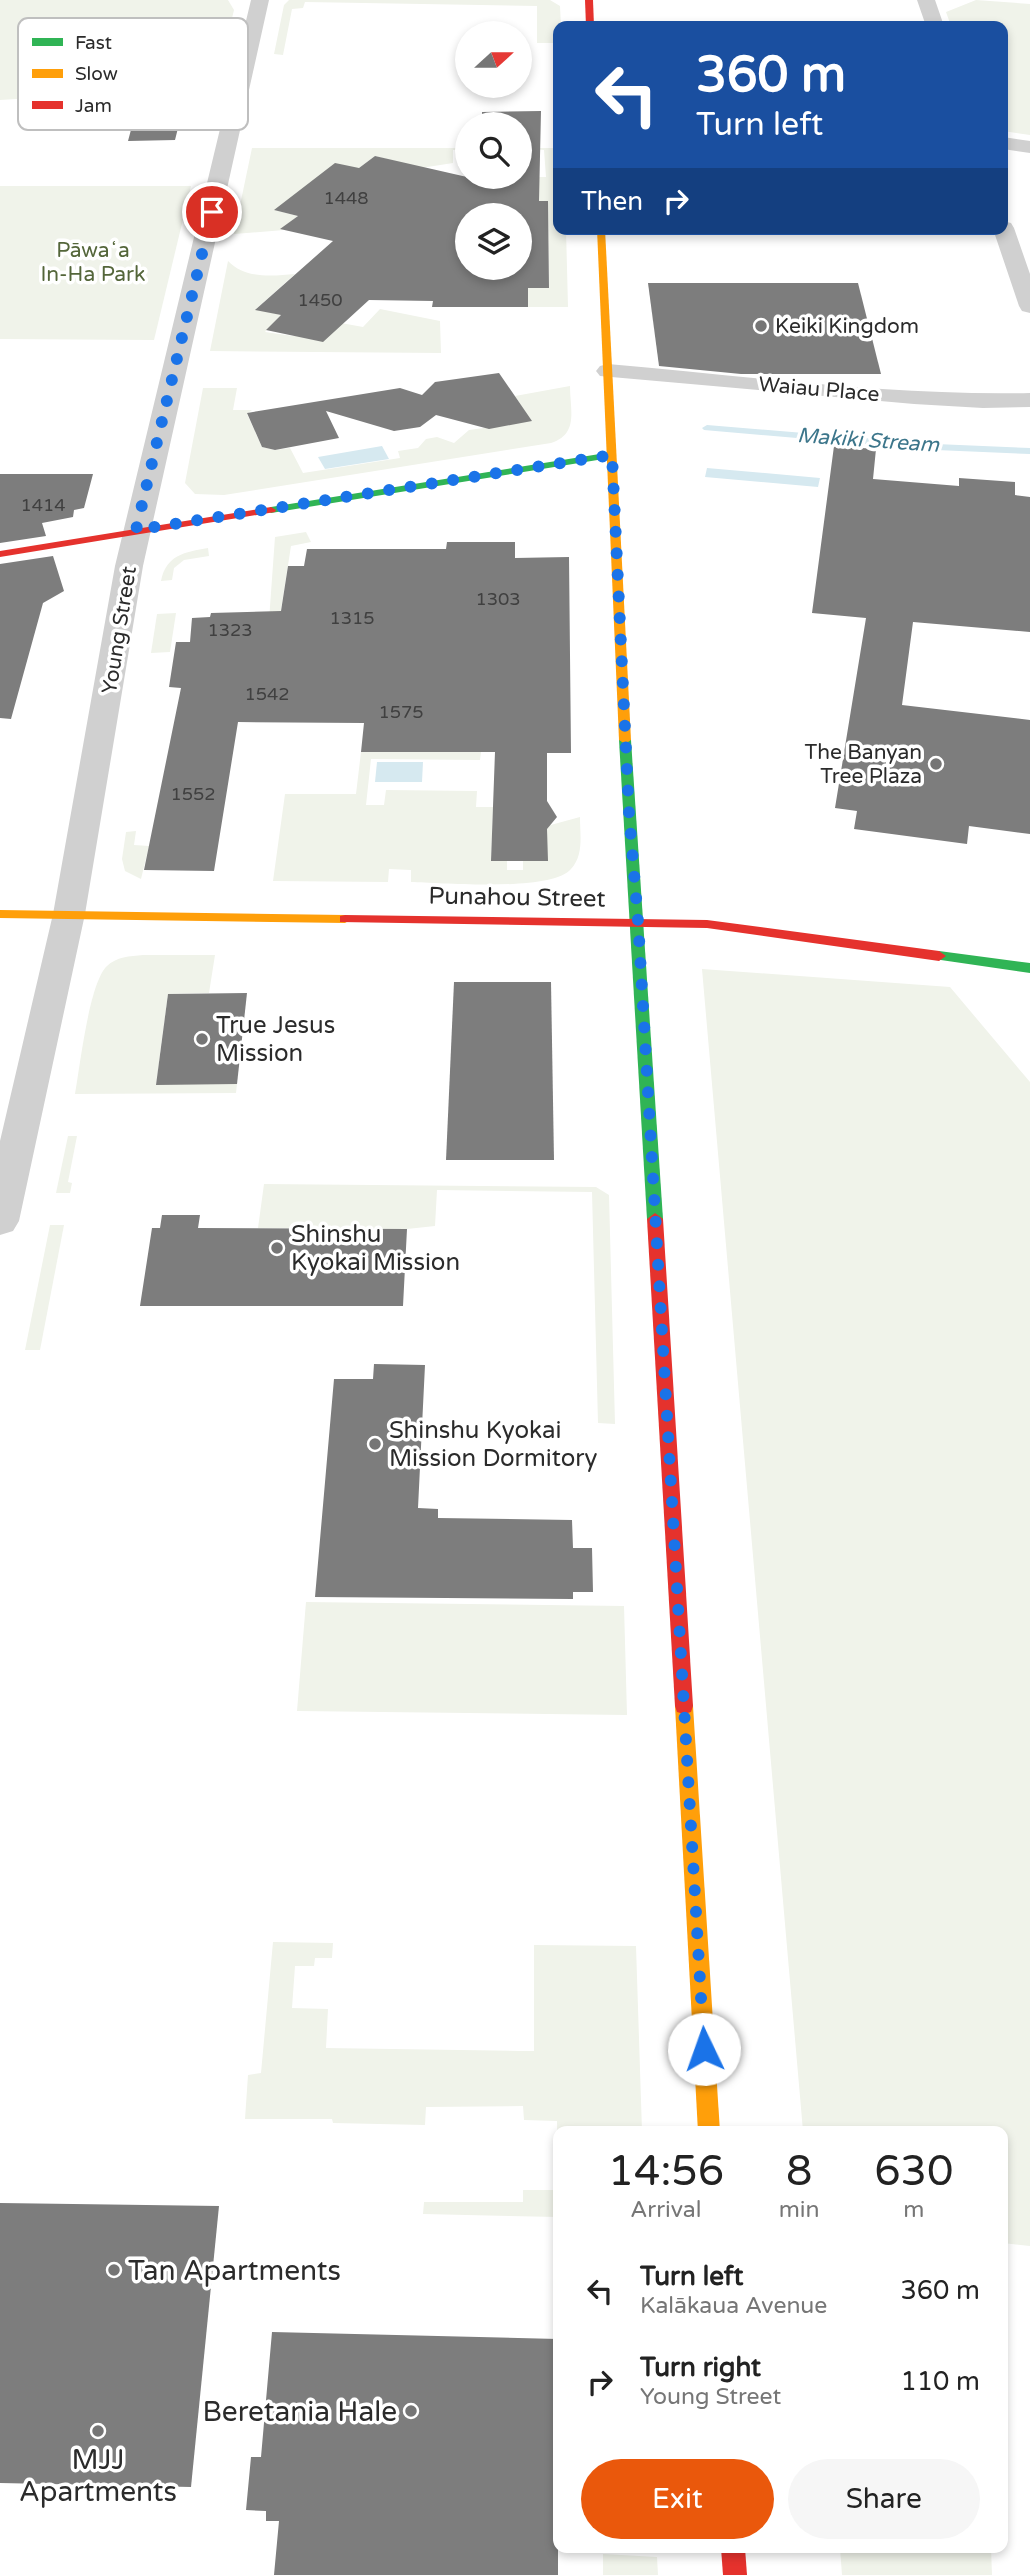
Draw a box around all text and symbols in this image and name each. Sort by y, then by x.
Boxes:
legend [18,18,248,130]
north arrow [455,21,532,98]
map controls [455,21,532,280]
text: Fast [75,32,112,54]
text: 360 m [696,46,846,105]
icon: left [581,49,672,140]
text: Slow [75,63,118,85]
text: Jam [75,95,112,117]
text: Turn left [696,106,823,144]
button: search [455,112,532,189]
pin [182,182,242,242]
icon: right [657,182,695,220]
text: Then [581,186,643,217]
house number: 1448 [323,187,369,209]
icon: arrive [193,193,231,231]
button: layers [455,203,532,280]
park label: Pāwaʻa In-Ha Park [40,238,146,287]
house number: 1450 [297,289,343,311]
place label: Keiki Kingdom [775,314,919,339]
marker: Keiki Kingdom [753,318,769,334]
street label: Waiau Place [757,372,881,407]
water label: Makiki Stream [796,423,940,458]
house number: 1414 [20,494,66,516]
street label: Young Street [97,564,142,696]
house number: 1303 [475,588,521,610]
house number: 1315 [329,607,375,629]
house number: 1323 [207,619,253,641]
house number: 1542 [244,683,290,705]
house number: 1575 [378,701,424,723]
place label: The Banyan Tree Plaza [805,740,922,789]
marker: The Banyan Tree Plaza [928,756,944,772]
house number: 1552 [170,783,216,805]
street label: Punahou Street [428,881,606,914]
place label: True Jesus Mission [216,1011,335,1068]
marker: True Jesus Mission [194,1031,210,1047]
place label: Shinshu Kyokai Mission [291,1220,460,1277]
marker: Shinshu Kyokai Mission [269,1240,285,1256]
place label: Shinshu Kyokai Mission Dormitory [389,1416,598,1473]
marker: Shinshu Kyokai Mission Dormitory [367,1436,383,1452]
position arrow [667,2012,741,2086]
text: 14:56 [608,2146,724,2197]
text: 8 [786,2146,812,2197]
text: 630 [874,2146,953,2197]
text: Arrival [630,2196,701,2224]
text: min [779,2196,820,2224]
text: m [903,2196,924,2224]
place label: Tan Apartments [128,2254,341,2288]
text: Turn left [640,2261,743,2292]
marker: Tan Apartments [106,2262,122,2278]
icon: left [581,2272,619,2310]
text: 360 m [900,2275,980,2306]
text: Kalākaua Avenue [640,2292,827,2320]
text: Turn right [640,2352,761,2383]
icon: right [581,2363,619,2401]
text: 110 m [900,2366,980,2397]
text: Young Street [640,2383,781,2411]
place label: Beretania Hale [203,2395,397,2429]
marker: Beretania Hale [403,2403,419,2419]
marker: MJJ Apartments [90,2423,106,2439]
place label: MJJ Apartments [19,2443,177,2509]
button: Exit [581,2459,774,2539]
button: Share [788,2459,980,2539]

